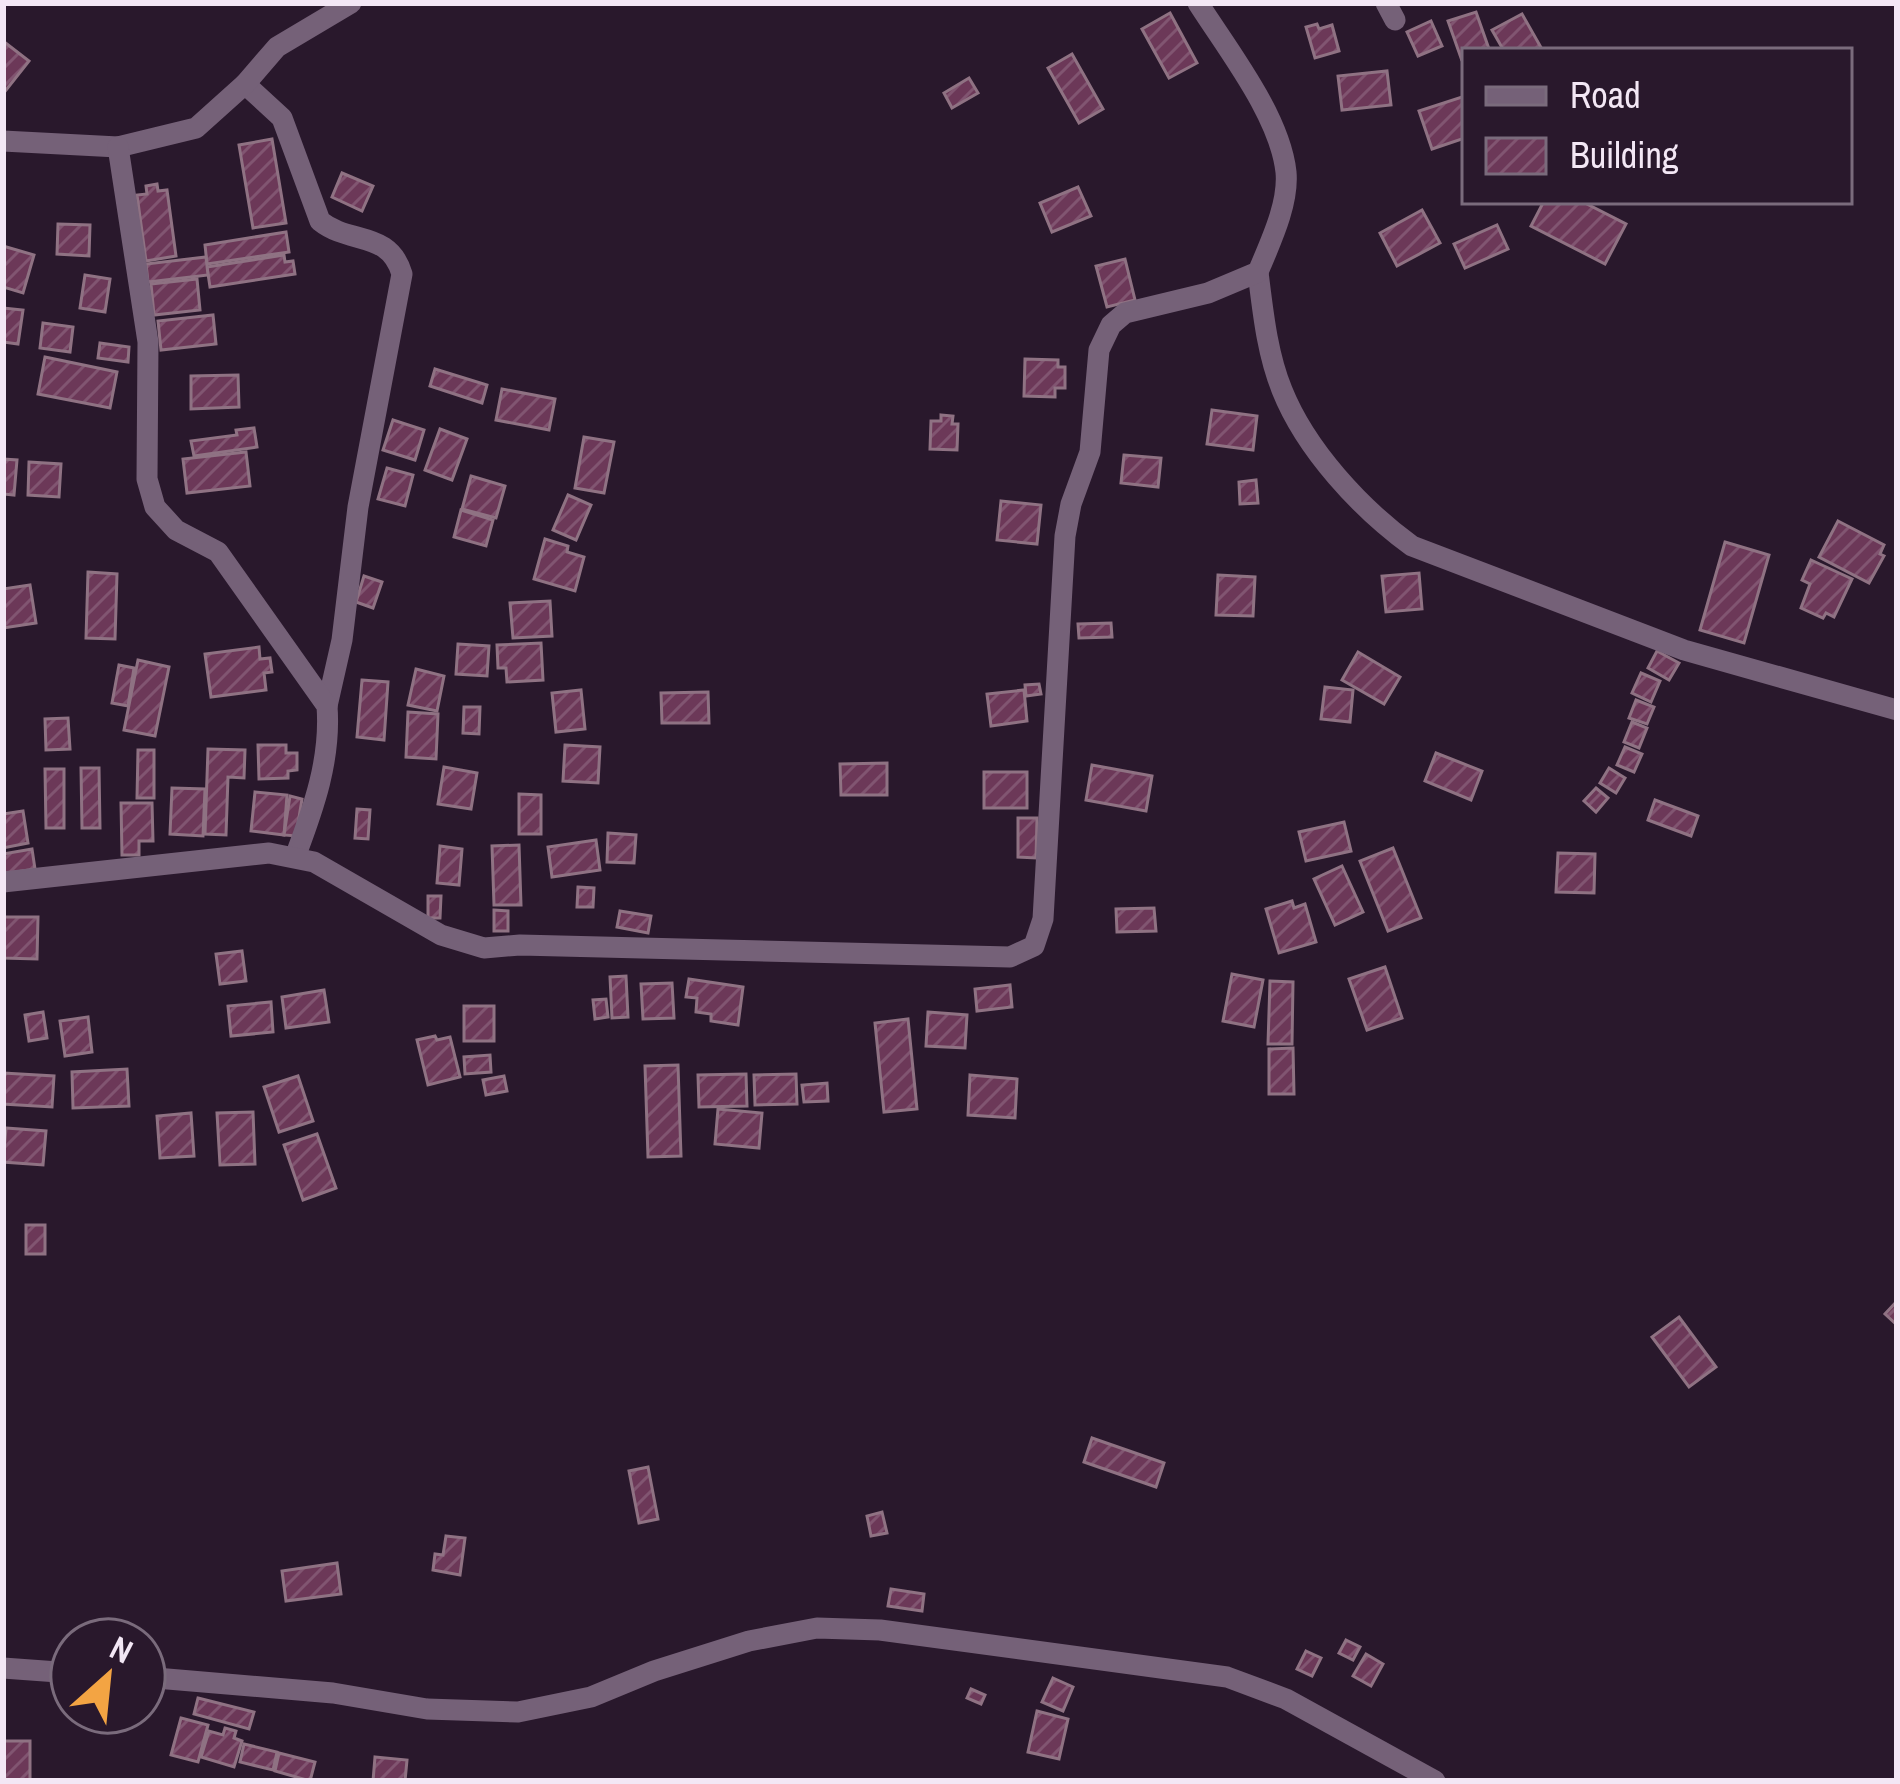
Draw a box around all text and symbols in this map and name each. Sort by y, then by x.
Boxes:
legend [1462,48,1852,204]
text: Road [1570,71,1641,119]
text: Building [1570,131,1679,179]
north arrow [48,1616,168,1736]
text: N [103,1625,140,1673]

